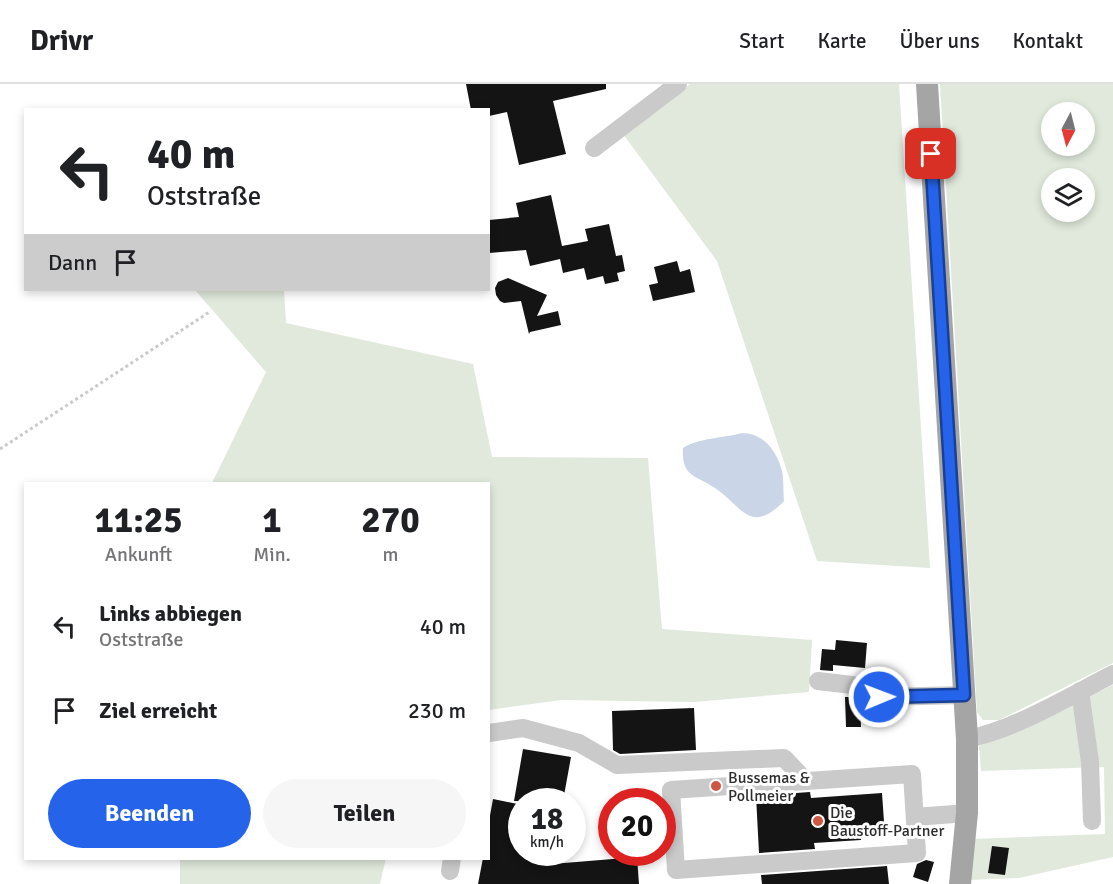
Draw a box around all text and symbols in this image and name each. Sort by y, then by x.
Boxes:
text: Drivr [30,24,93,58]
text: Start [739,28,784,54]
text: Karte [817,28,866,54]
text: Über uns [899,28,980,54]
text: Kontakt [1013,28,1083,54]
north arrow [1041,102,1095,156]
map controls [1041,102,1095,222]
pin [905,128,956,179]
text: 40 m [147,129,236,180]
icon: left [48,132,126,210]
icon: arrive [914,137,947,170]
button: layers [1041,168,1095,222]
text: Oststraße [147,180,261,213]
icon: arrive [109,246,142,279]
text: Dann [48,249,97,276]
text: 11:25 [94,498,183,543]
text: 1 [262,498,282,543]
text: 270 [361,498,420,543]
text: Ankunft [105,542,172,567]
text: Min. [253,542,291,567]
text: m [382,542,398,567]
text: Links abbiegen [99,600,242,627]
icon: left [48,610,81,643]
text: 40 m [420,613,466,640]
text: Oststraße [99,627,184,652]
position arrow [847,665,911,729]
icon: arrive [48,694,81,727]
text: Ziel erreicht [99,697,217,724]
text: 230 m [408,697,466,724]
place label: Bussemas & Pollmeier [728,768,810,806]
button: Beenden [48,779,251,848]
button: Teilen [263,779,466,848]
marker: Bussemas & Pollmeier [709,779,723,793]
speed limit sign: 20 [598,788,676,866]
text: 18 [531,801,563,838]
place label: Die Baustoff-Partner [830,803,944,841]
marker: Die Baustoff-Partner [811,814,825,828]
text: km/h [530,833,564,851]

